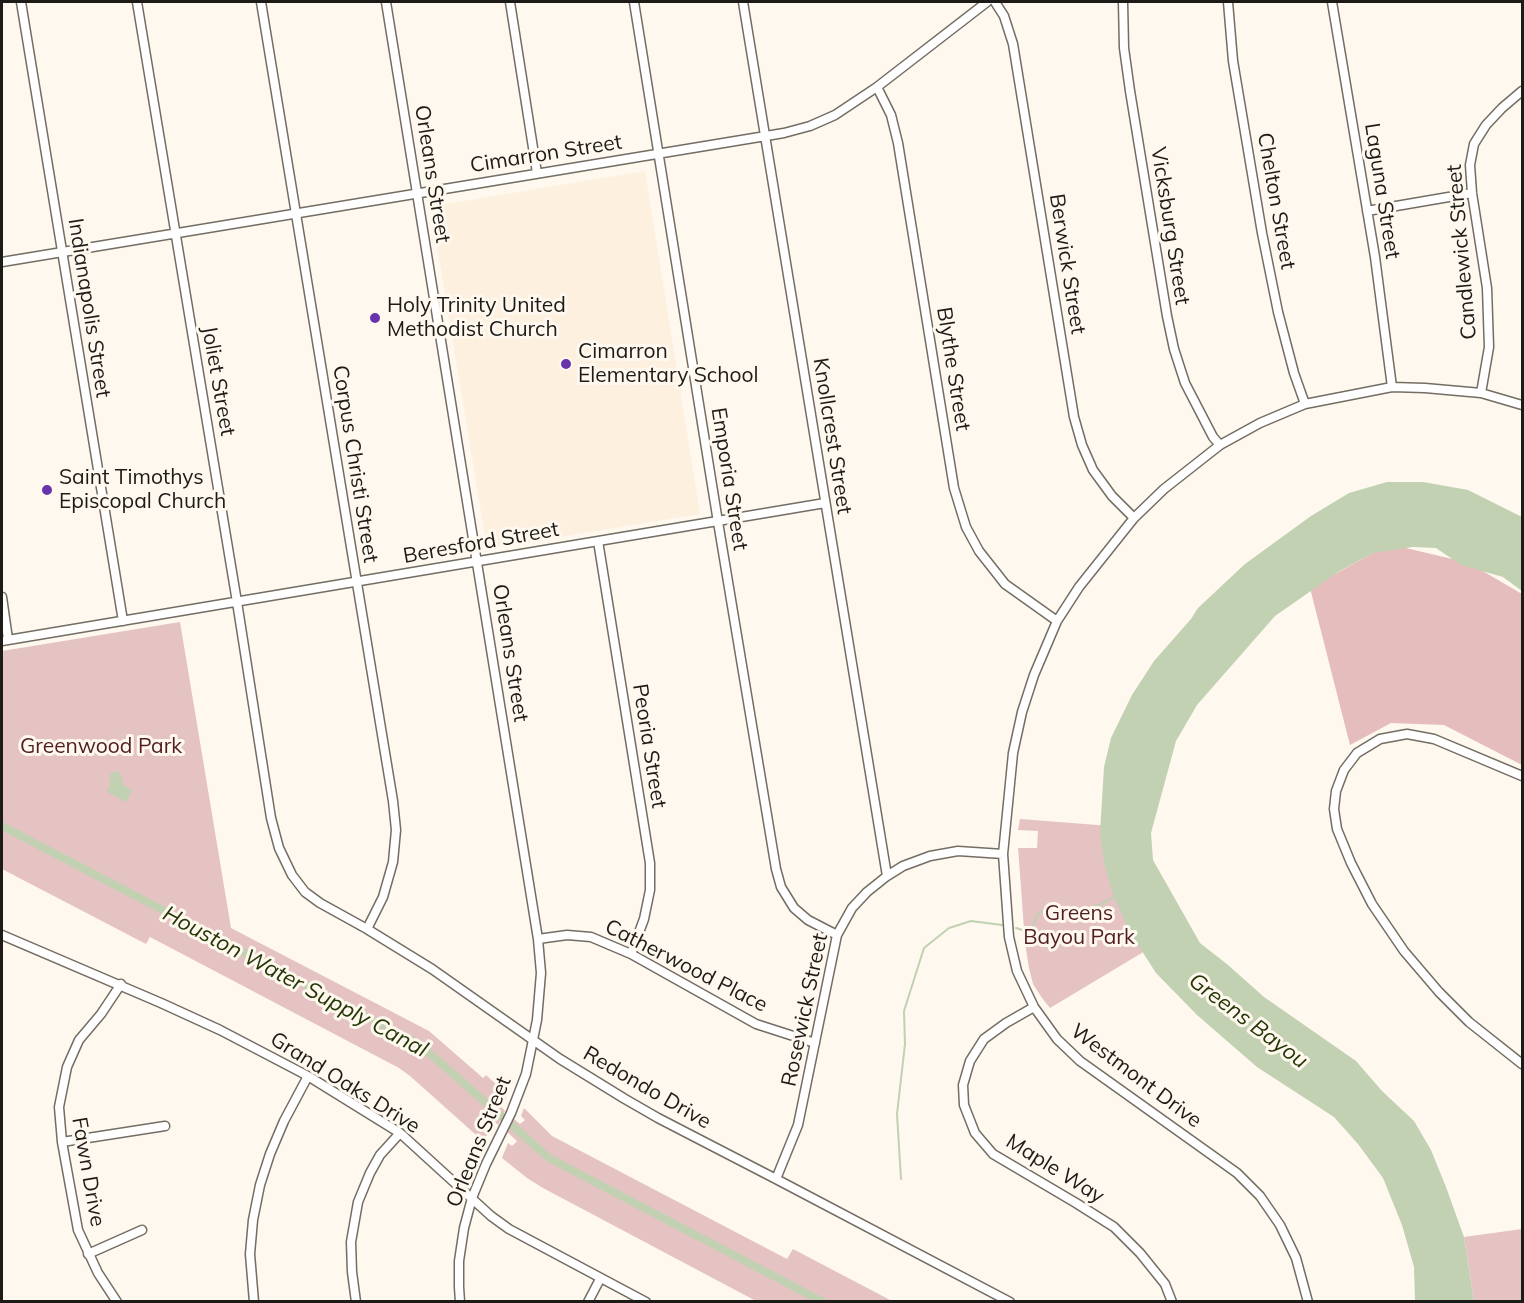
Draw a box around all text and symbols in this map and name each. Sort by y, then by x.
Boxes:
street label: Orleans Street [409,103,455,245]
street label: Laguna Street [1359,121,1405,261]
street label: Cimarron Street [468,130,624,178]
street label: Chelton Street [1252,131,1300,271]
street label: Vicksburg Street [1145,145,1195,307]
street label: Candlewick Street [1442,163,1482,341]
street label: Berwick Street [1043,192,1091,336]
street label: Indianapolis Street [62,216,116,400]
place label: Holy Trinity United Methodist Church [387,293,566,343]
street label: Blythe Street [931,305,975,433]
marker: Holy Trinity United Methodist Church [368,311,382,325]
street label: Joliet Street [196,324,240,438]
place label: Cimarron Elementary School [578,339,759,389]
street label: Knollcrest Street [807,356,857,516]
marker: Cimarron Elementary School [559,357,573,371]
street label: Corpus Christi Street [327,364,383,564]
street label: Emporia Street [705,406,753,552]
place label: Saint Timothys Episcopal Church [59,465,226,515]
marker: Saint Timothys Episcopal Church [40,483,54,497]
street label: Beresford Street [401,517,561,569]
street label: Orleans Street [487,582,533,724]
street label: Peoria Street [627,682,671,810]
park label: Greenwood Park [20,734,182,760]
water label: Houston Water Supply Canal [158,901,432,1063]
park label: Greens Bayou Park [1023,901,1135,951]
street label: Catherwood Place [601,914,771,1018]
street label: Rosewick Street [776,931,834,1089]
water label: Greens Bayou [1183,968,1313,1074]
street label: Westmont Drive [1066,1019,1206,1133]
street label: Grand Oaks Drive [265,1027,425,1139]
street label: Redondo Drive [579,1041,715,1135]
street label: Orleans Street [441,1073,517,1211]
street label: Fawn Drive [66,1115,110,1229]
street label: Maple Way [1001,1129,1109,1209]

